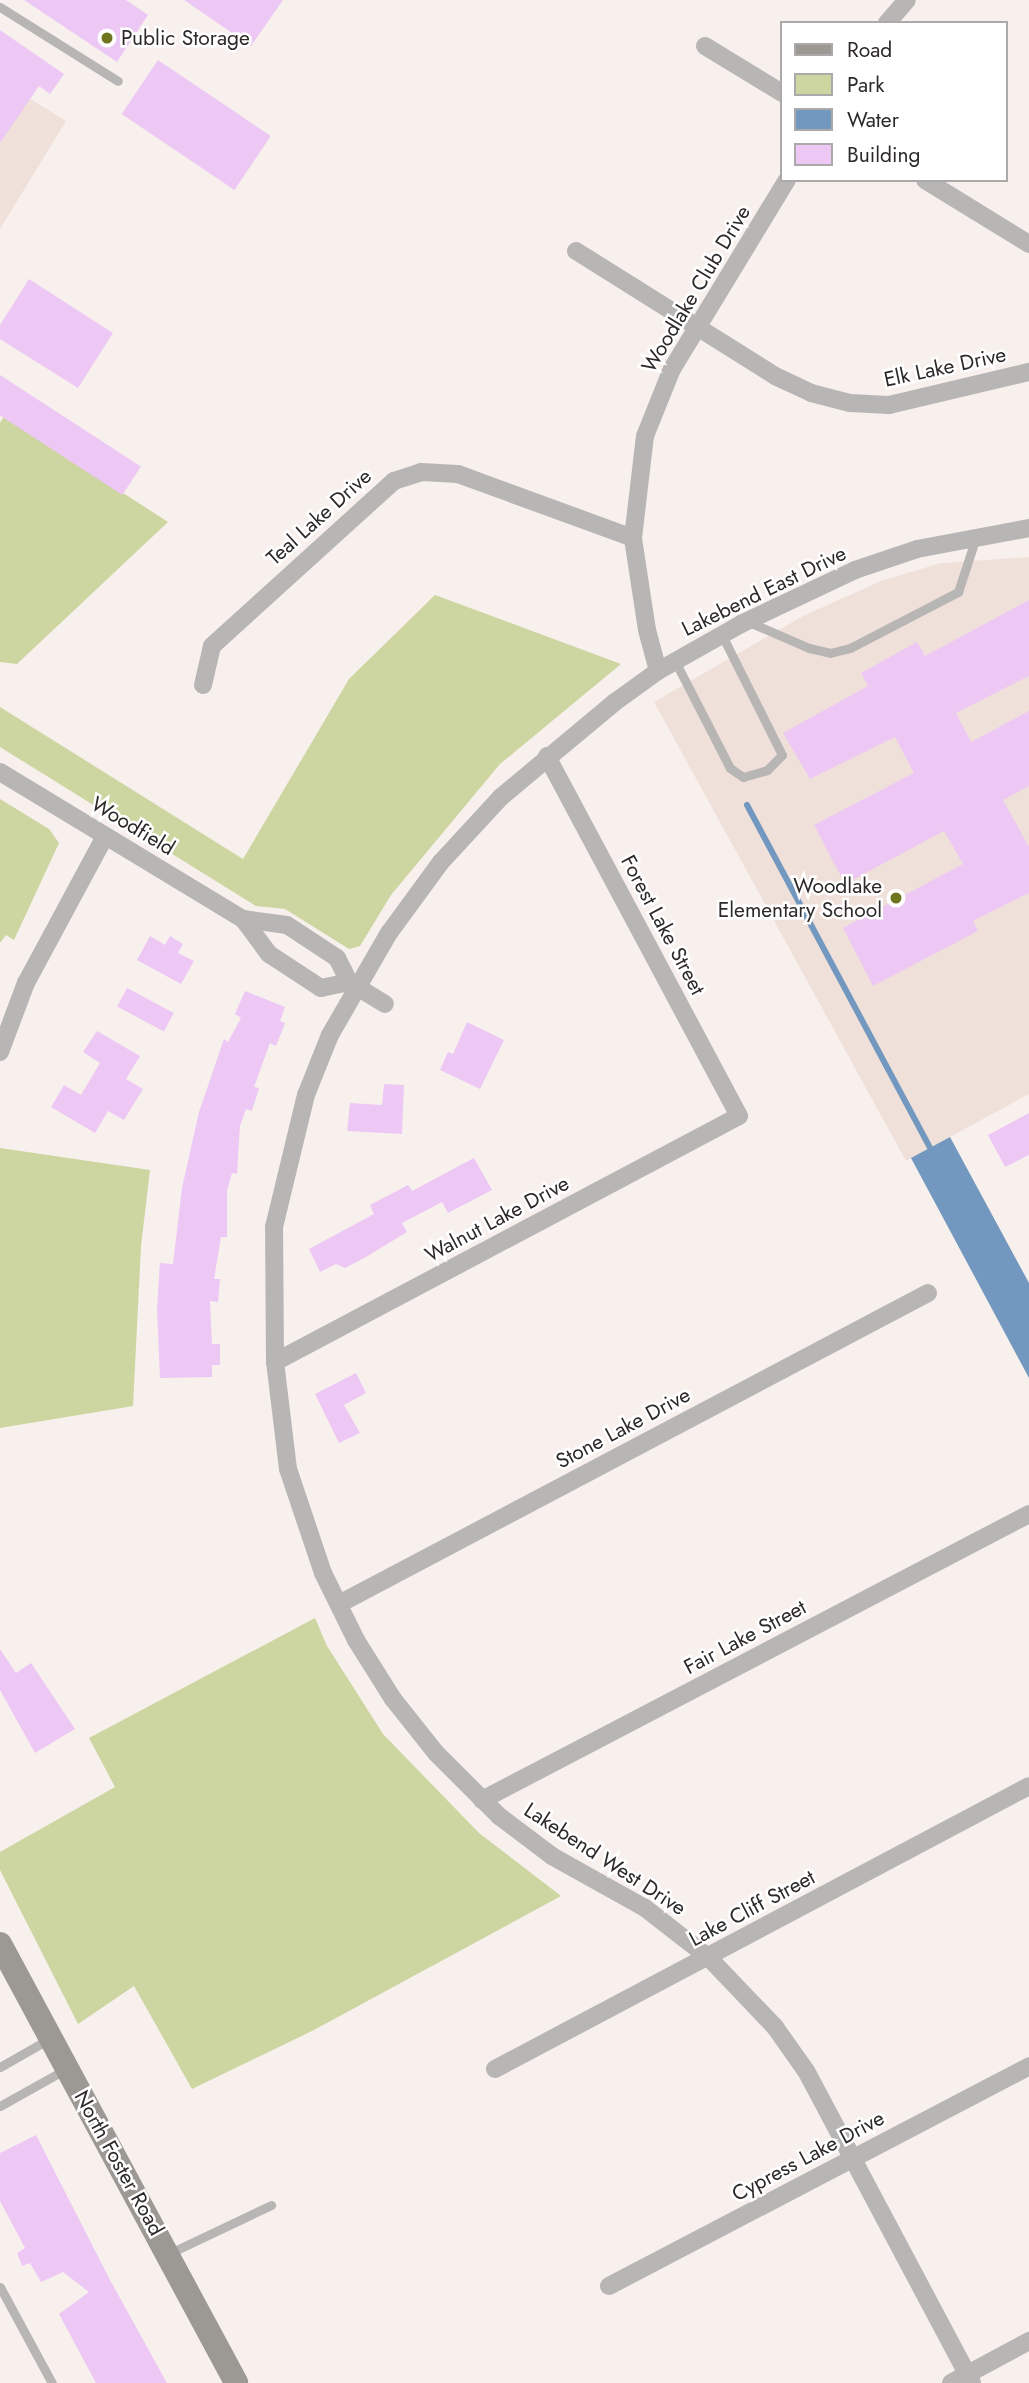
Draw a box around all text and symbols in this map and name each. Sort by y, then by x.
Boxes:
legend [780,21,1008,182]
place label: Public Storage [121,25,250,51]
marker: Public Storage [99,30,115,46]
text: Road [847,35,892,65]
text: Park [847,70,884,100]
text: Water [847,105,899,135]
text: Building [847,140,920,170]
street label: Woodlake Club Drive [636,201,756,377]
street label: Elk Lake Drive [882,342,1008,392]
street label: Teal Lake Drive [262,463,376,571]
street label: Lakebend East Drive [678,540,850,642]
street label: Woodfield [87,791,179,861]
street label: Forest Lake Street [616,851,710,999]
place label: Woodlake Elementary School [718,873,882,923]
marker: Woodlake Elementary School [888,890,904,906]
street label: Walnut Lake Drive [421,1170,573,1268]
street label: Stone Lake Drive [552,1382,694,1474]
street label: Fair Lake Street [680,1594,810,1680]
street label: Lakebend West Drive [519,1797,691,1921]
street label: Lake Cliff Street [685,1864,819,1952]
street label: North Foster Road [69,2086,169,2240]
street label: Cypress Lake Drive [728,2105,888,2207]

